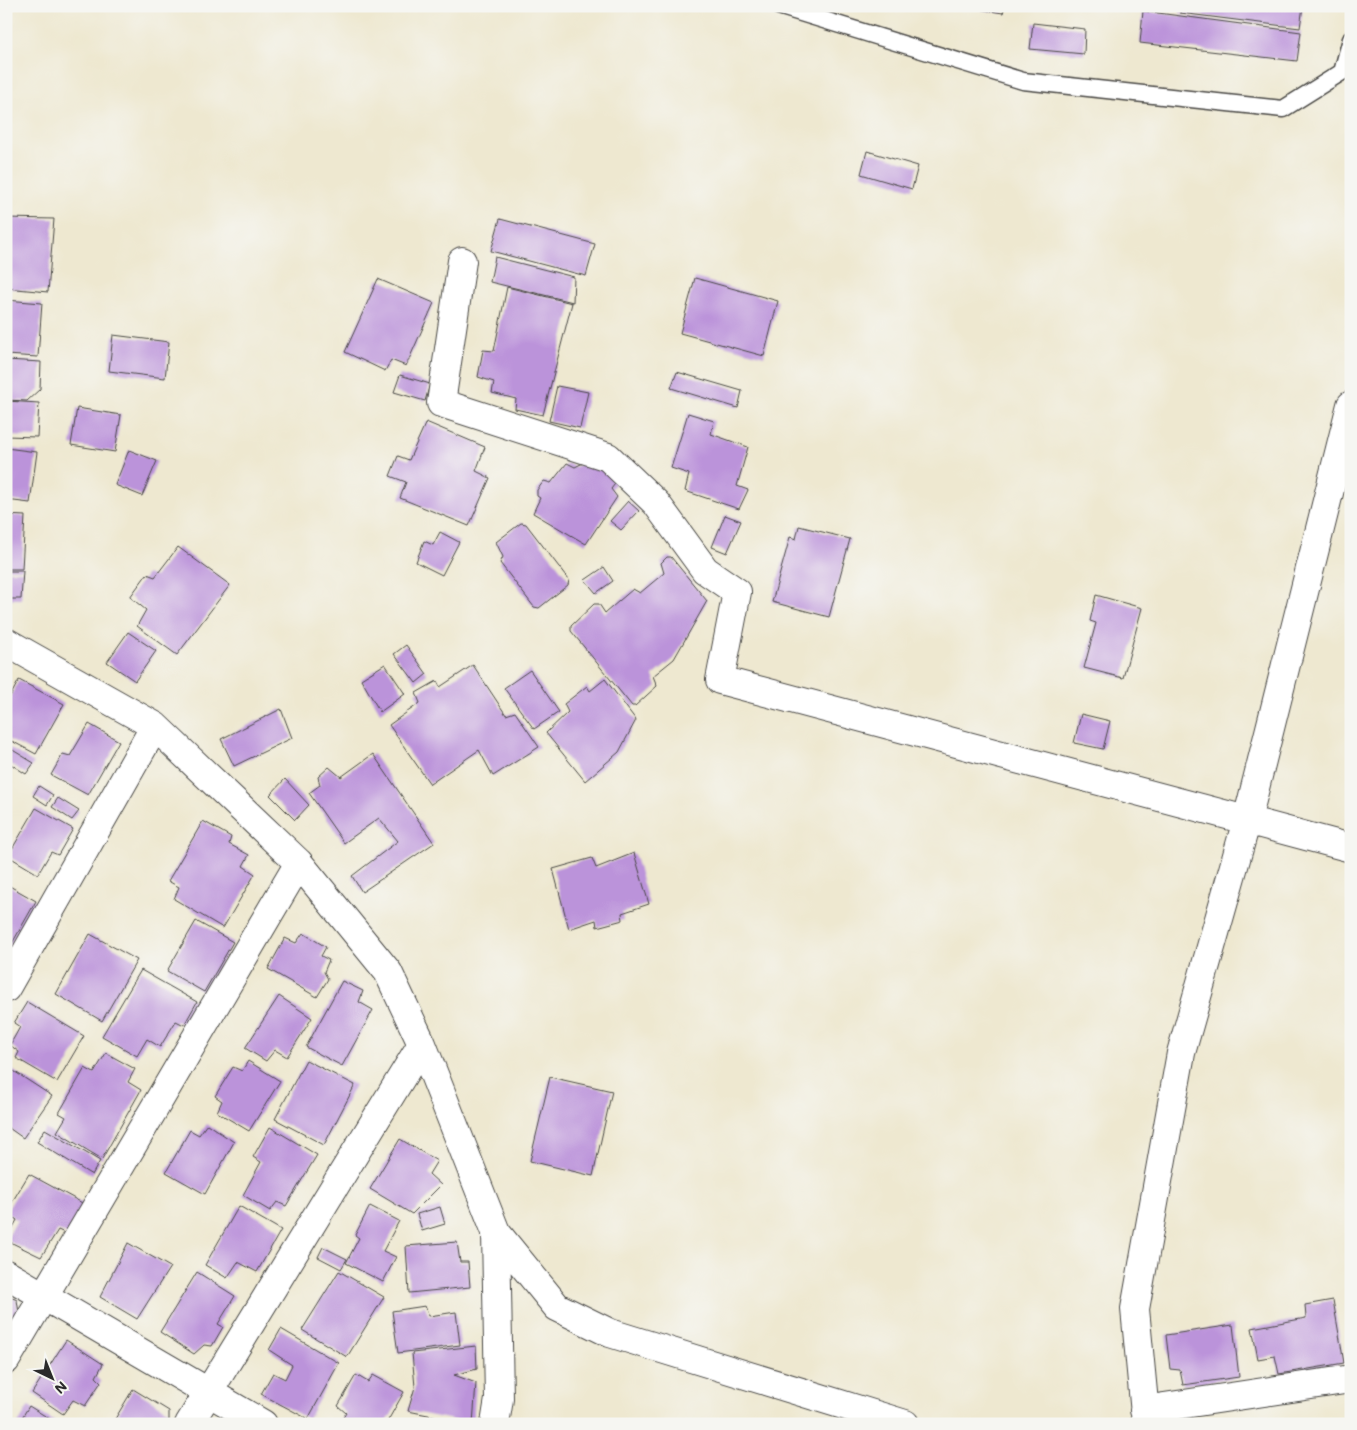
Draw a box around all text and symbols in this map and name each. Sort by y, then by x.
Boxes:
north arrow [28,1352,78,1402]
text: N [51,1377,72,1398]

